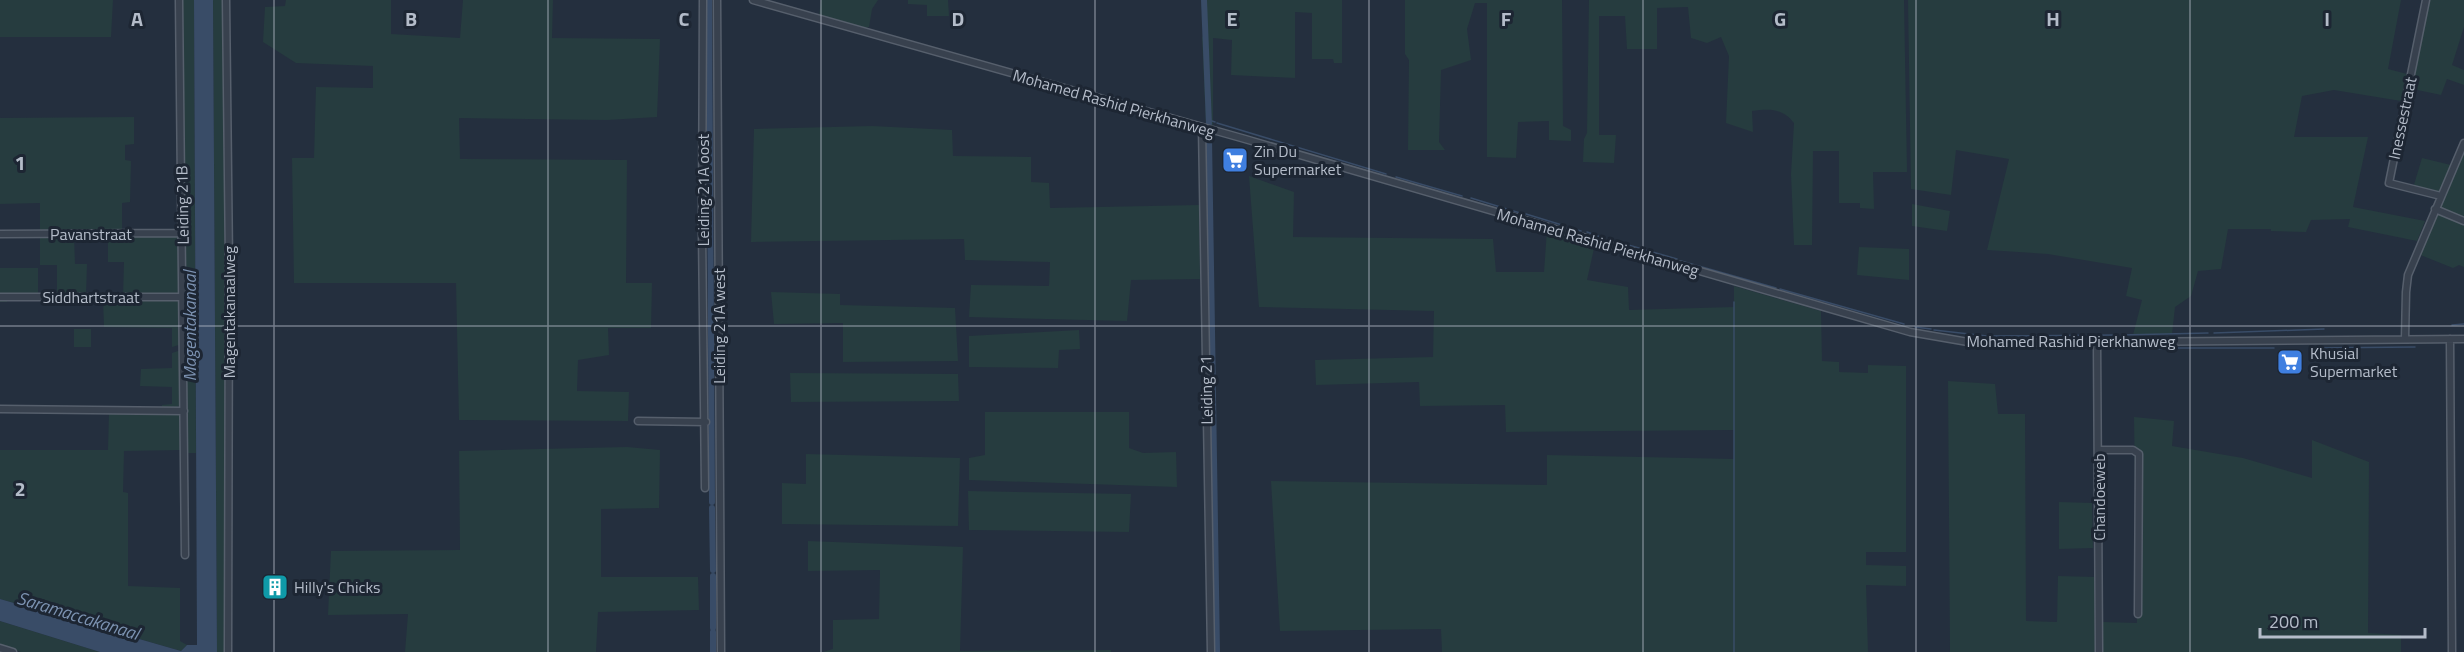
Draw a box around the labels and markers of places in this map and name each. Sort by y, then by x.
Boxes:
place label: Zin Du Supermarket [1254,139,1342,181]
supermarket icon: Zin Du Supermarket [1220,145,1250,175]
place label: Khusial Supermarket [2310,341,2398,383]
supermarket icon: Khusial Supermarket [2275,347,2305,377]
building icon: Hilly's Chicks [260,572,290,602]
place label: Hilly's Chicks [294,575,381,599]

